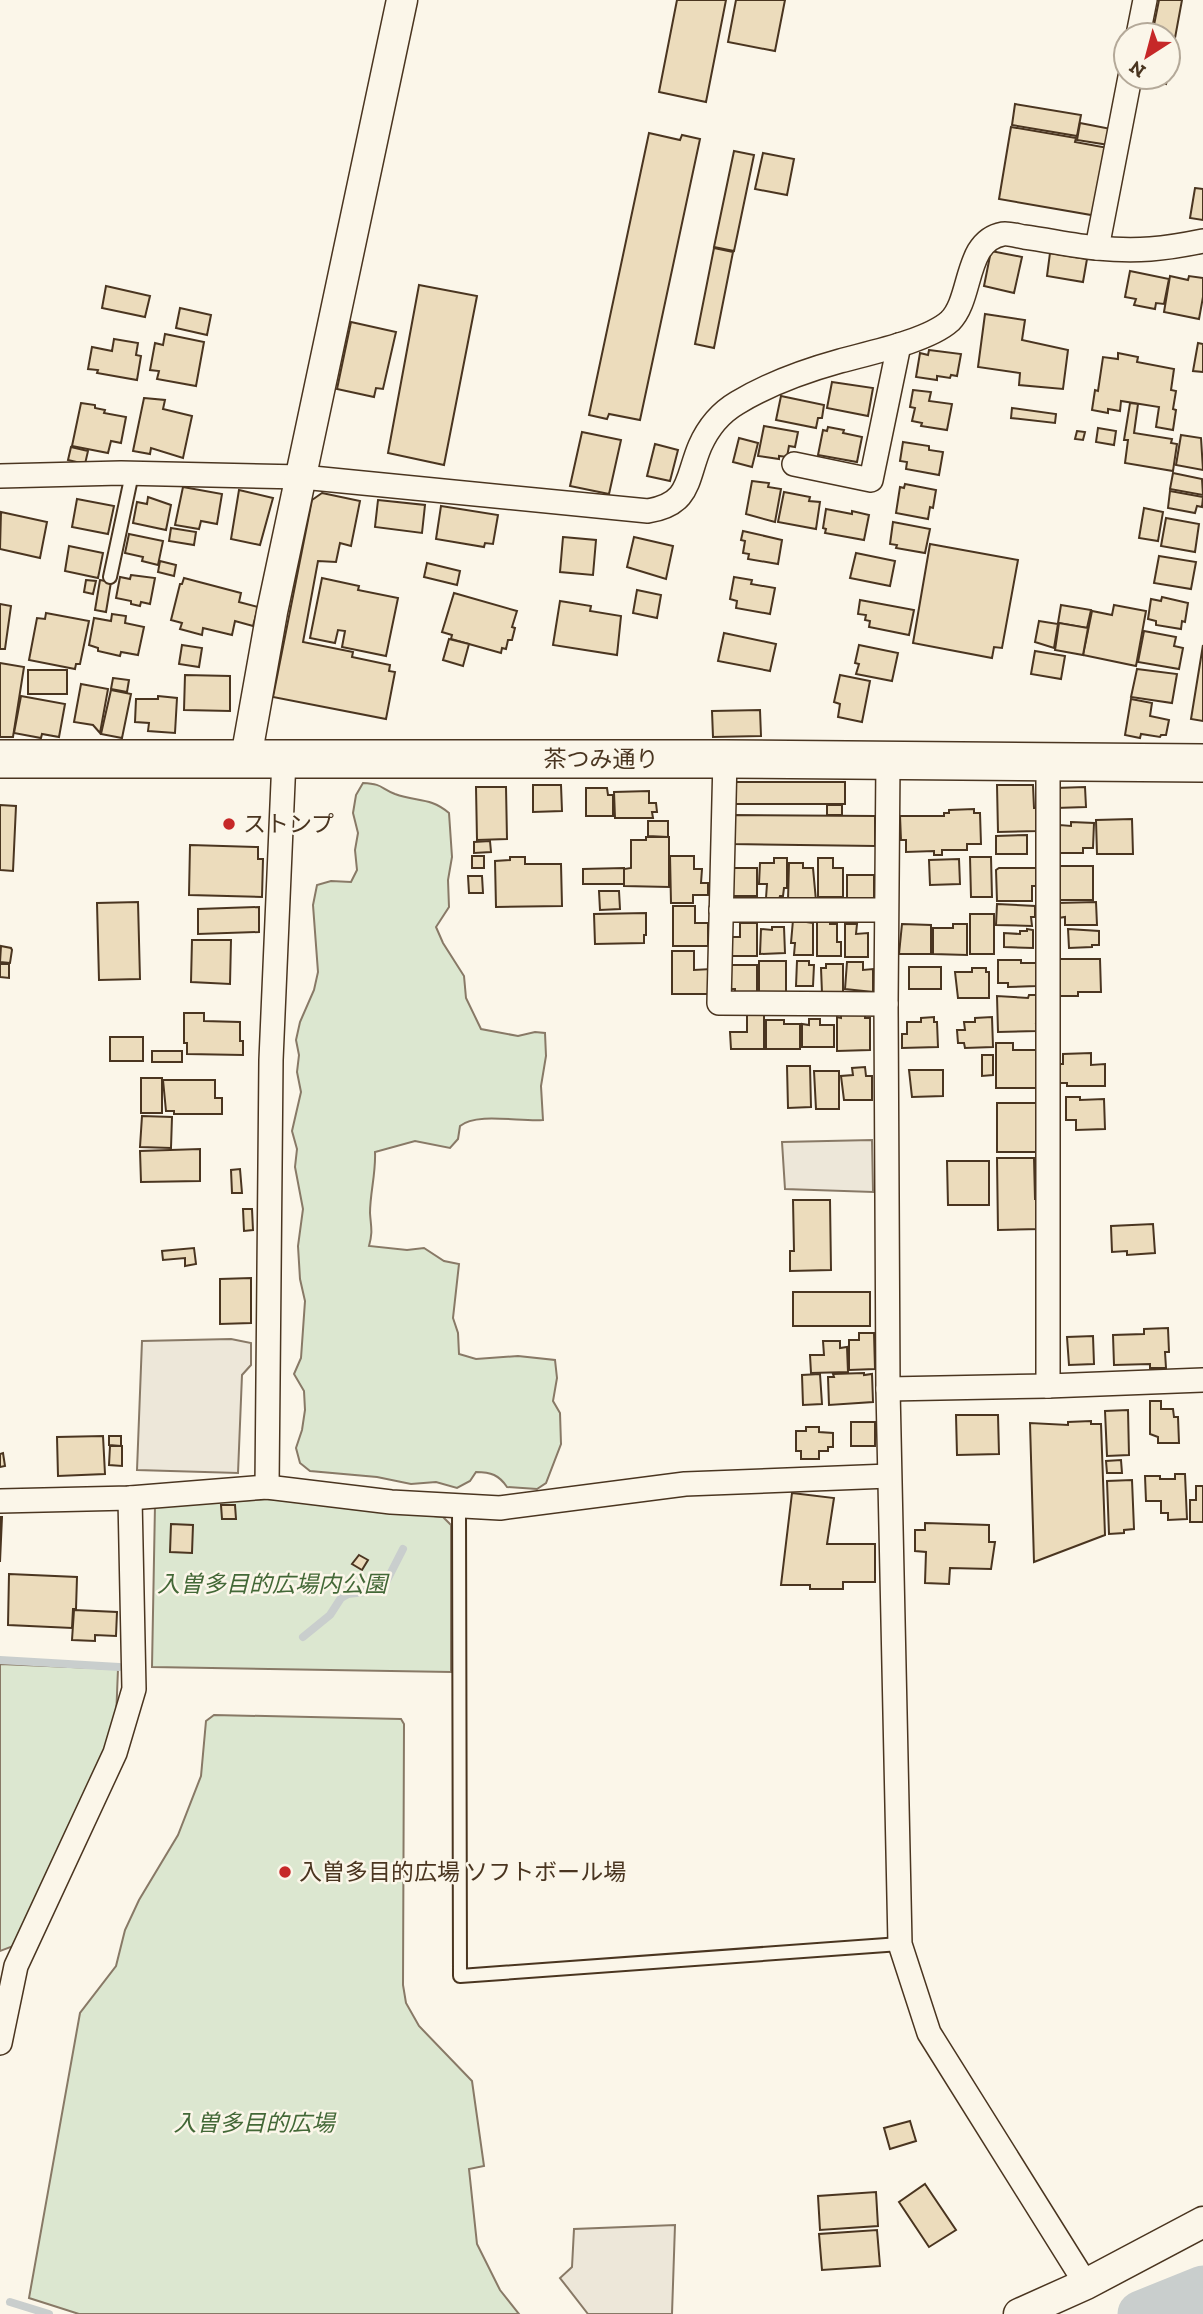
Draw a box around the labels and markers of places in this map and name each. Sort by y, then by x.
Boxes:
place label: ストンプ [243,810,334,838]
marker: ストンプ [221,816,237,832]
place label: 入曽多目的広場 ソフトボール場 [299,1858,626,1886]
marker: 入曽多目的広場 ソフトボール場 [277,1864,293,1880]

